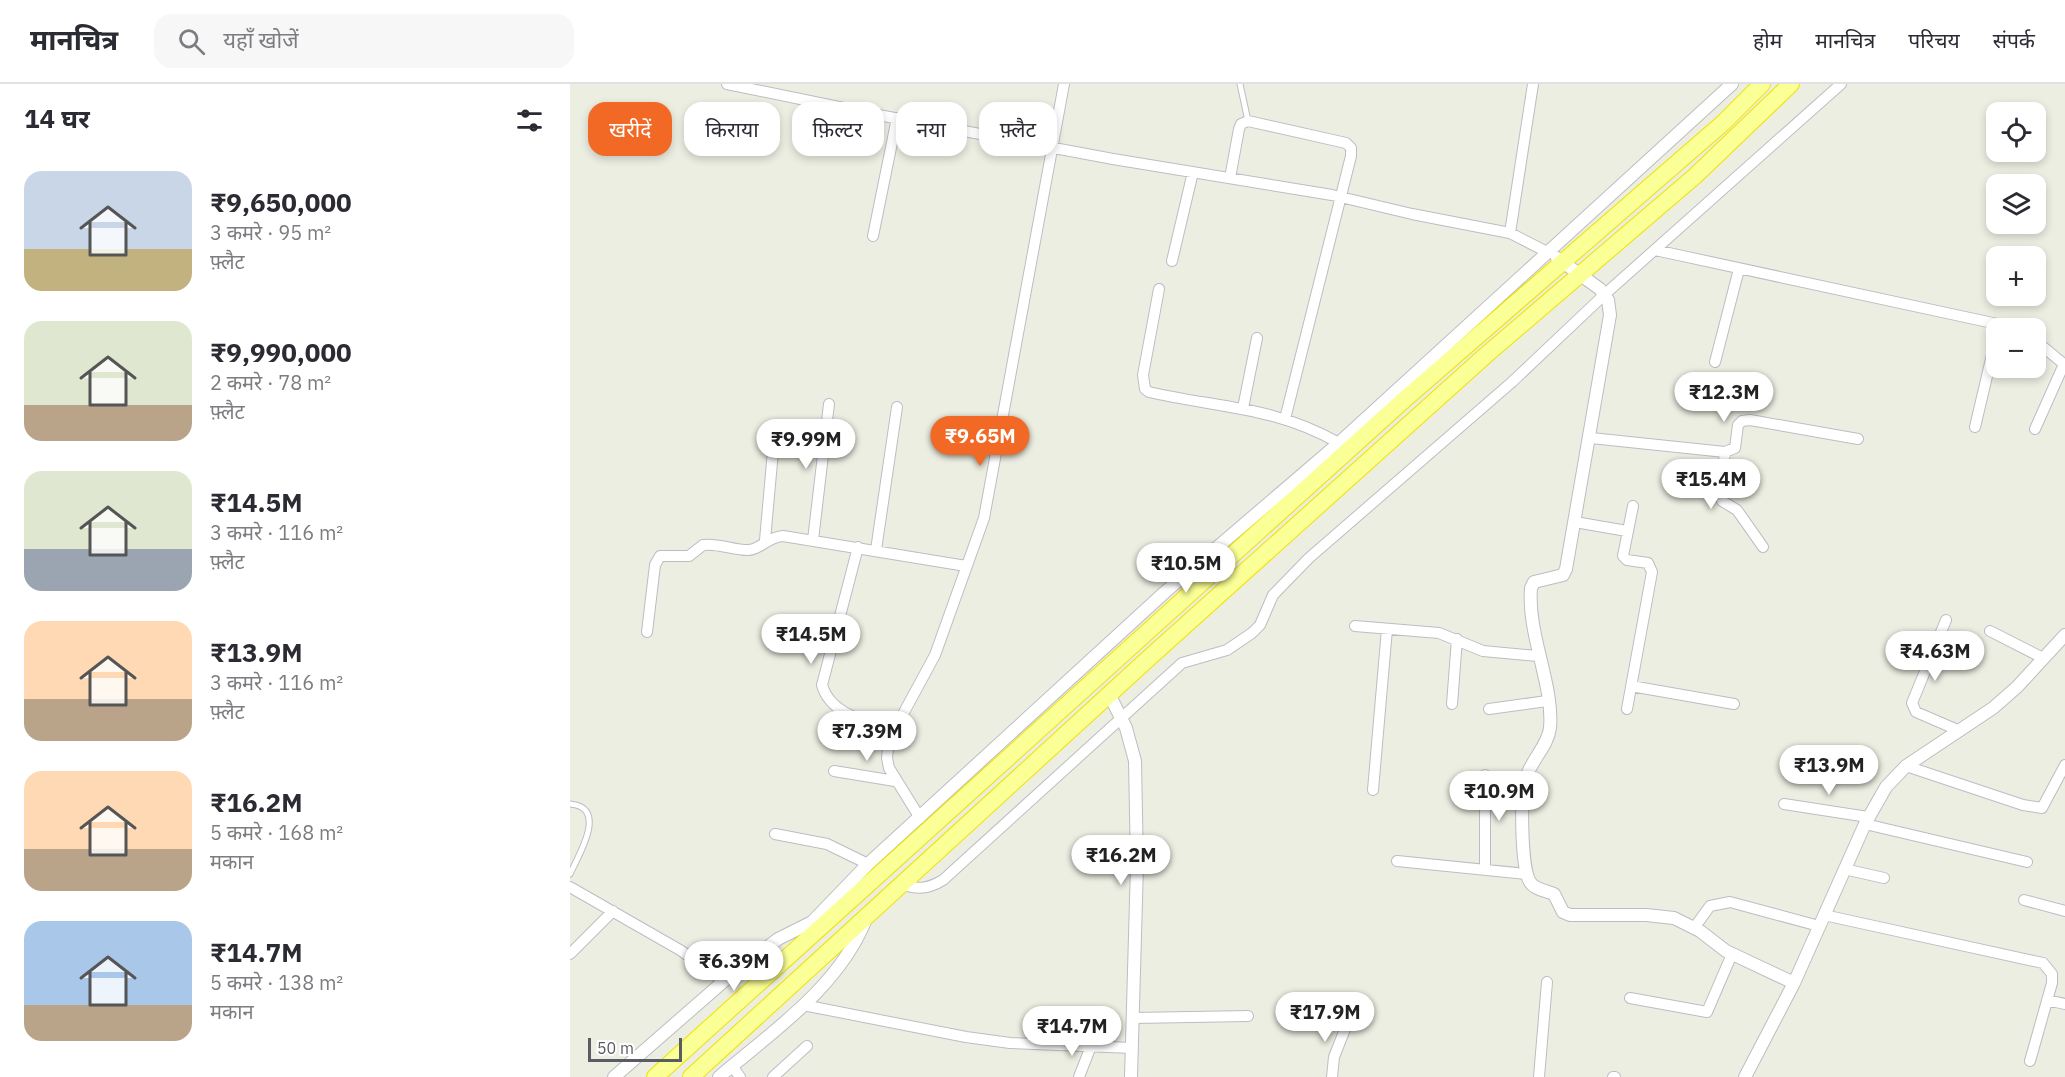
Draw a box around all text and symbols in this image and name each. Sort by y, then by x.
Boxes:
search box [154,14,574,68]
text: मानचित्र [30,21,118,58]
icon: search [175,25,208,58]
text: यहाँ खोजें [223,25,299,54]
text: होम [1753,26,1782,54]
text: मानचित्र [1815,26,1875,54]
text: परिचय [1908,26,1960,54]
text: संपर्क [1993,26,2035,54]
text: 14 घर [24,101,90,135]
chip: खरीदें [588,102,672,156]
chip: किराया [684,102,780,156]
chip: फ़िल्टर [792,102,884,156]
chip: नया [896,102,967,156]
chip: फ़्लैट [979,102,1057,156]
map controls [1986,102,2046,378]
button: locate [1986,102,2046,162]
icon: filters [513,104,546,137]
button: layers [1986,174,2046,234]
text: ₹9,650,000 [210,185,352,219]
icon: home [72,195,144,267]
text: 3 कमरे · 95 m² [210,219,331,246]
button: + [1986,246,2046,306]
text: फ़्लैट [210,248,245,275]
button: − [1986,318,2046,378]
text: ₹9,990,000 [210,335,352,369]
icon: home [72,345,144,417]
text: 2 कमरे · 78 m² [210,369,331,396]
pin: ₹12.3M [1675,372,1773,423]
text: ₹12.3M [1688,378,1760,405]
text: फ़्लैट [210,398,245,425]
pin: ₹9.65M [931,416,1029,467]
pin: ₹9.99M [757,419,855,470]
text: ₹9.65M [944,422,1016,449]
text: ₹9.99M [770,425,842,452]
pin: ₹15.4M [1662,459,1760,510]
text: ₹15.4M [1675,465,1747,492]
text: ₹14.5M [210,485,303,519]
icon: home [72,495,144,567]
text: 3 कमरे · 116 m² [210,519,343,546]
pin: ₹10.5M [1137,543,1235,594]
text: फ़्लैट [210,548,245,575]
text: ₹10.5M [1150,549,1222,576]
pin: ₹14.5M [762,614,860,665]
text: ₹14.5M [775,620,847,647]
pin: ₹4.63M [1886,631,1984,682]
text: ₹13.9M [210,635,303,669]
text: ₹4.63M [1899,637,1971,664]
icon: home [72,645,144,717]
text: 3 कमरे · 116 m² [210,669,343,696]
text: फ़्लैट [210,698,245,725]
pin: ₹7.39M [818,711,916,762]
text: ₹7.39M [831,717,903,744]
pin: ₹13.9M [1780,745,1878,796]
text: ₹13.9M [1793,751,1865,778]
pin: ₹10.9M [1450,771,1548,822]
text: ₹10.9M [1463,777,1535,804]
text: ₹16.2M [210,785,303,819]
icon: home [72,795,144,867]
text: 5 कमरे · 168 m² [210,819,343,846]
pin: ₹16.2M [1072,835,1170,886]
text: ₹16.2M [1085,841,1157,868]
text: मकान [210,848,254,875]
text: ₹14.7M [210,935,303,969]
pin: ₹6.39M [685,941,783,992]
icon: home [72,945,144,1017]
text: ₹6.39M [698,947,770,974]
text: 5 कमरे · 138 m² [210,969,343,996]
pin: ₹17.9M [1276,992,1374,1043]
text: मकान [210,998,254,1025]
text: ₹17.9M [1289,998,1361,1025]
pin: ₹14.7M [1023,1006,1121,1057]
text: ₹14.7M [1036,1012,1108,1039]
scale bar [588,1035,682,1062]
text: 50 m [597,1038,634,1058]

